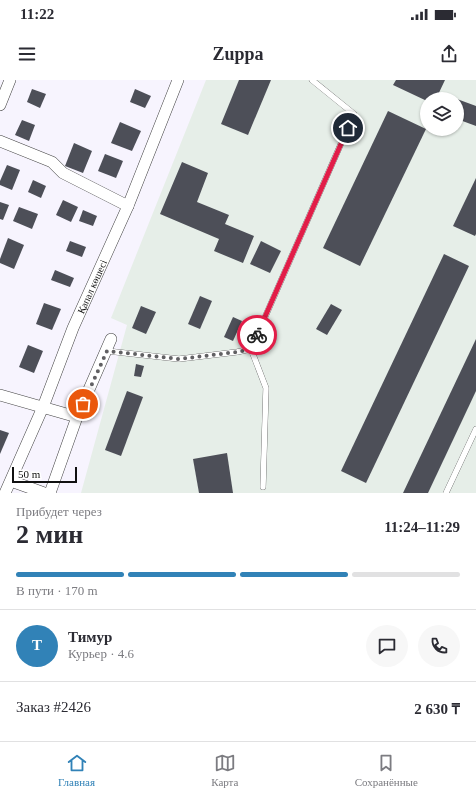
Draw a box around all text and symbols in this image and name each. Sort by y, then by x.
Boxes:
text: 11:22 [20,6,54,22]
icon: menu [16,43,38,65]
icon: share [438,43,460,65]
text: Zuppa [212,44,264,64]
map controls [420,92,464,136]
button: layers [420,92,464,136]
pin [331,111,365,145]
icon: home [337,117,359,139]
street label: Қапал көшесі [75,258,109,315]
courier [237,315,277,355]
icon: bike [246,324,268,346]
pin [66,387,100,421]
icon: bag [72,393,94,415]
scale bar [12,465,77,484]
text: 50 m [18,468,40,480]
text: Прибудет через [16,504,102,519]
text: 11:24–11:29 [384,519,460,535]
text: 2 мин [16,520,83,549]
text: В пути · 170 m [16,583,98,598]
button: chat [366,625,408,667]
button: phone [418,625,460,667]
text: Тимур [68,629,112,645]
text: Т [32,637,42,653]
text: Курьер · 4.6 [68,646,134,661]
text: Заказ #2426 [16,699,91,715]
text: 2 630 ₸ [414,701,460,717]
tab: Главная [58,752,95,788]
tab: Карта [211,752,238,788]
tab: Сохранённые [355,752,418,788]

